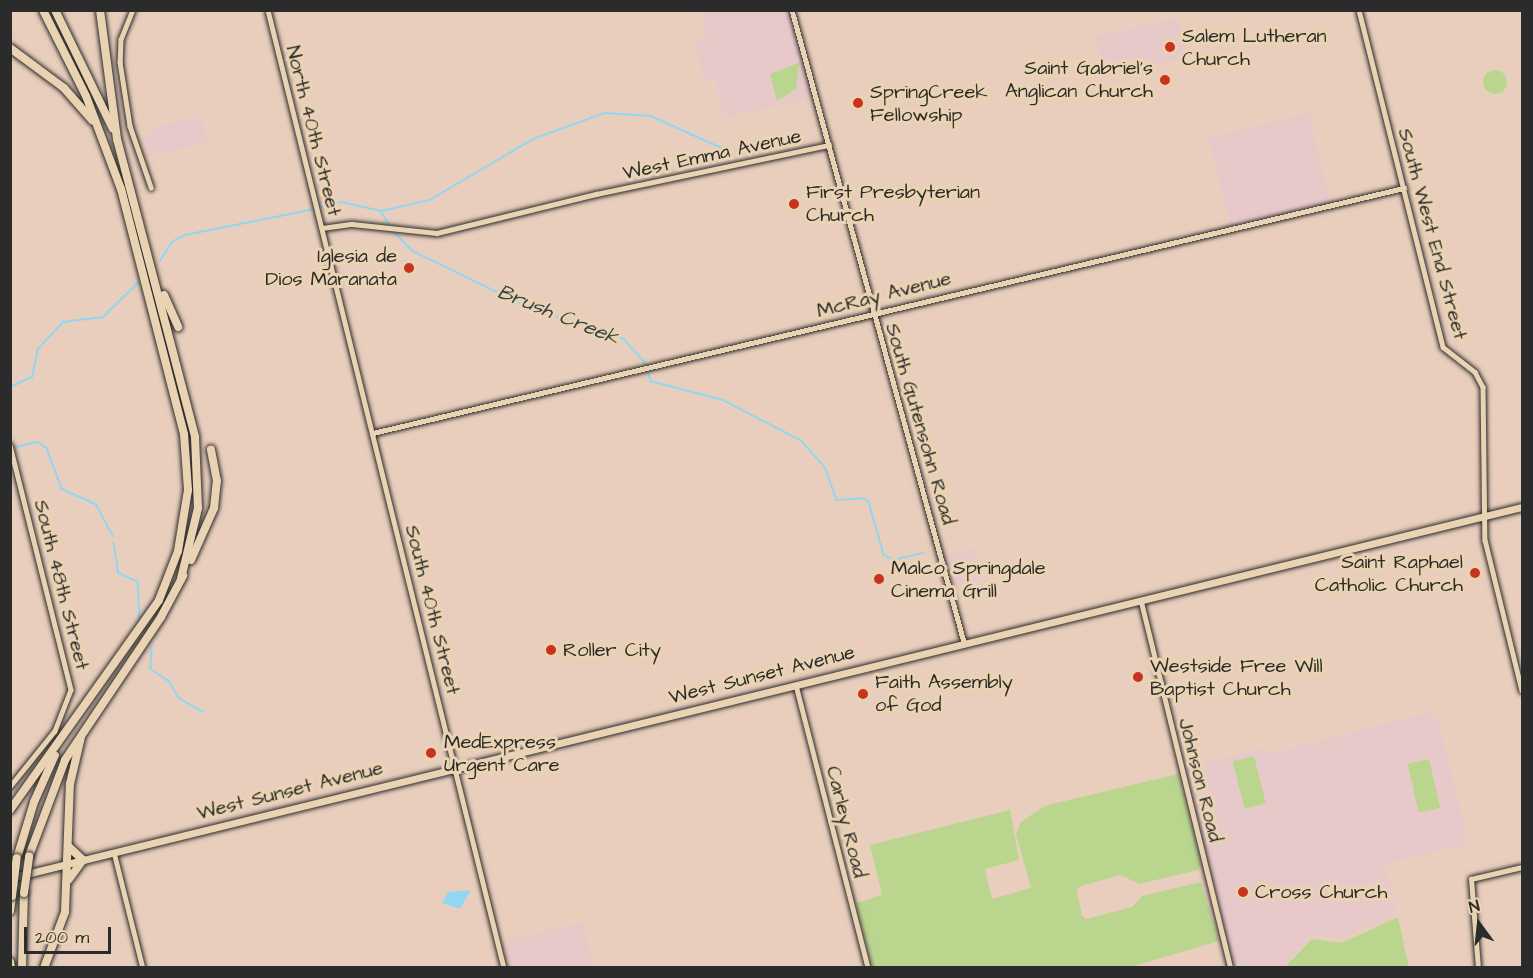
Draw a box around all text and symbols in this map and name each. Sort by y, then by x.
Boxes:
place label: Salem Lutheran Church [1182,24,1327,71]
marker: Salem Lutheran Church [1163,40,1177,54]
street label: North 40th Street [280,43,346,219]
place label: Saint Gabriel's Anglican Church [1005,56,1153,103]
marker: Saint Gabriel's Anglican Church [1158,73,1172,87]
place label: SpringCreek Fellowship [870,80,987,127]
marker: SpringCreek Fellowship [851,96,865,110]
street label: West Emma Avenue [621,124,803,186]
street label: South West End Street [1392,126,1472,342]
place label: First Presbyterian Church [806,180,980,227]
marker: First Presbyterian Church [787,197,801,211]
place label: Iglesia de Dios Maranata [265,244,397,291]
marker: Iglesia de Dios Maranata [402,261,416,275]
street label: McRay Avenue [814,267,954,323]
water label: Brush Creek [494,279,622,351]
street label: South Gutensohn Road [880,321,960,527]
street label: South 48th Street [28,497,94,673]
street label: South 40th Street [399,523,465,697]
place label: Saint Raphael Catholic Church [1315,550,1463,597]
place label: Malco Springdale Cinema Grill [891,556,1046,603]
marker: Saint Raphael Catholic Church [1468,566,1482,580]
marker: Malco Springdale Cinema Grill [872,572,886,586]
place label: Roller City [563,638,661,662]
street label: West Sunset Avenue [667,640,857,710]
marker: Roller City [544,643,558,657]
place label: Westside Free Will Baptist Church [1150,654,1323,701]
place label: Faith Assembly of God [875,670,1013,717]
marker: Westside Free Will Baptist Church [1131,670,1145,684]
marker: Faith Assembly of God [856,687,870,701]
street label: Johnson Road [1173,715,1227,845]
place label: MedExpress Urgent Care [444,730,560,777]
marker: MedExpress Urgent Care [422,744,440,762]
street label: West Sunset Avenue [195,756,385,826]
street label: Carley Road [821,764,871,880]
place label: Cross Church [1255,880,1387,904]
marker: Cross Church [1236,885,1250,899]
north arrow [1449,894,1509,954]
text: N [1467,895,1482,919]
scale bar [27,915,114,953]
text: 200 m [35,925,89,950]

